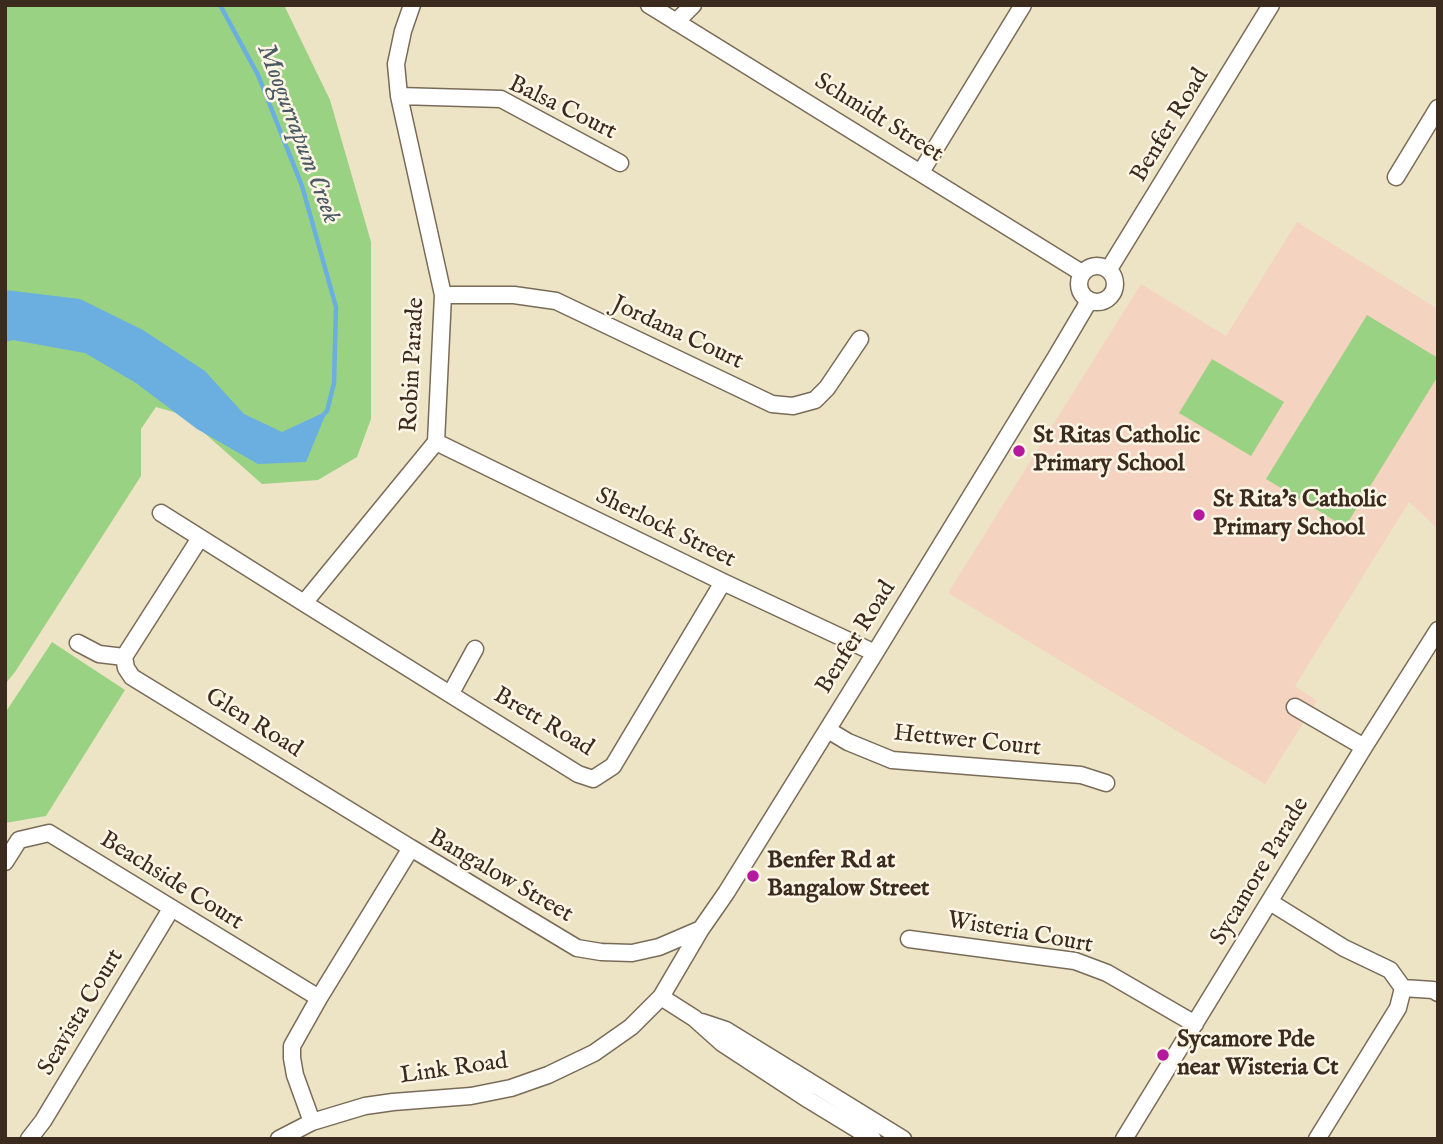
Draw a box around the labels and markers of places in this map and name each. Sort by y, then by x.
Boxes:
place label: St Ritas Catholic Primary School [1033,423,1200,479]
marker: St Ritas Catholic Primary School [1011,443,1027,459]
place label: St Rita's Catholic Primary School [1213,487,1386,543]
marker: St Rita's Catholic Primary School [1191,507,1207,523]
place label: Benfer Rd at Bangalow Street [767,848,929,904]
marker: Benfer Rd at Bangalow Street [745,868,761,884]
place label: Sycamore Pde near Wisteria Ct [1177,1027,1338,1083]
marker: Sycamore Pde near Wisteria Ct [1155,1047,1171,1063]

